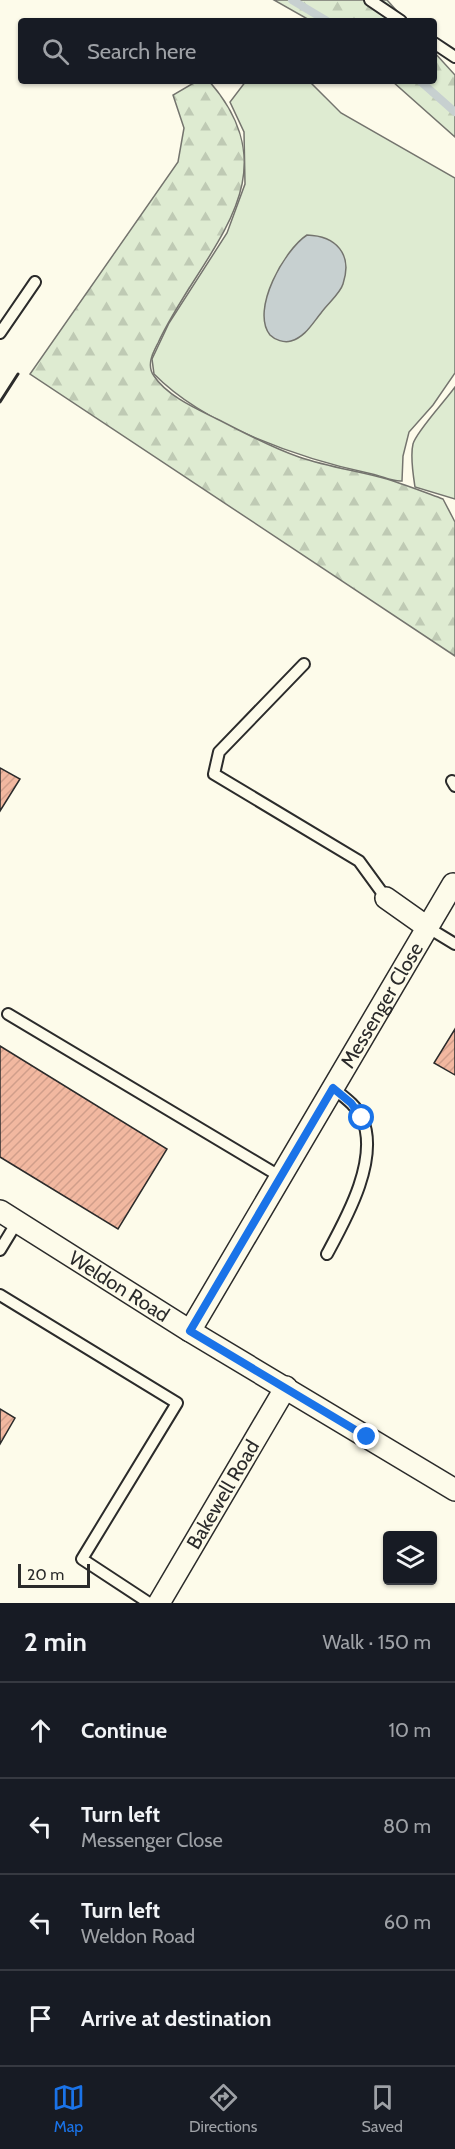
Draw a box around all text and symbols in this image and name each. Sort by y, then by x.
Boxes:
search box [18,18,437,84]
icon: search [39,35,72,68]
text: Search here [87,38,196,65]
street label: Messenger Close [335,938,428,1072]
route start [348,1104,374,1130]
street label: Weldon Road [65,1246,174,1327]
route end [353,1423,379,1449]
street label: Bakewell Road [182,1436,264,1553]
map controls [383,1531,437,1585]
button: layers [383,1531,437,1585]
scale bar [18,1561,90,1588]
text: 20 m [27,1565,64,1584]
text: 2 min [24,1626,87,1658]
text: Walk · 150 m [323,1630,431,1654]
icon: ahead [24,1714,57,1747]
text: Continue [81,1717,167,1744]
text: 10 m [388,1718,431,1742]
text: Turn left [81,1801,160,1828]
icon: left [24,1810,57,1843]
text: 80 m [383,1814,431,1838]
text: Messenger Close [81,1828,223,1852]
text: Turn left [81,1897,160,1924]
icon: left [24,1906,57,1939]
text: 60 m [384,1910,431,1934]
text: Weldon Road [81,1924,195,1948]
icon: arrive [24,2002,57,2035]
text: Arrive at destination [81,2005,271,2032]
tab: Map [52,2081,85,2136]
tab: Directions [189,2081,257,2136]
tab: Saved [361,2081,403,2136]

